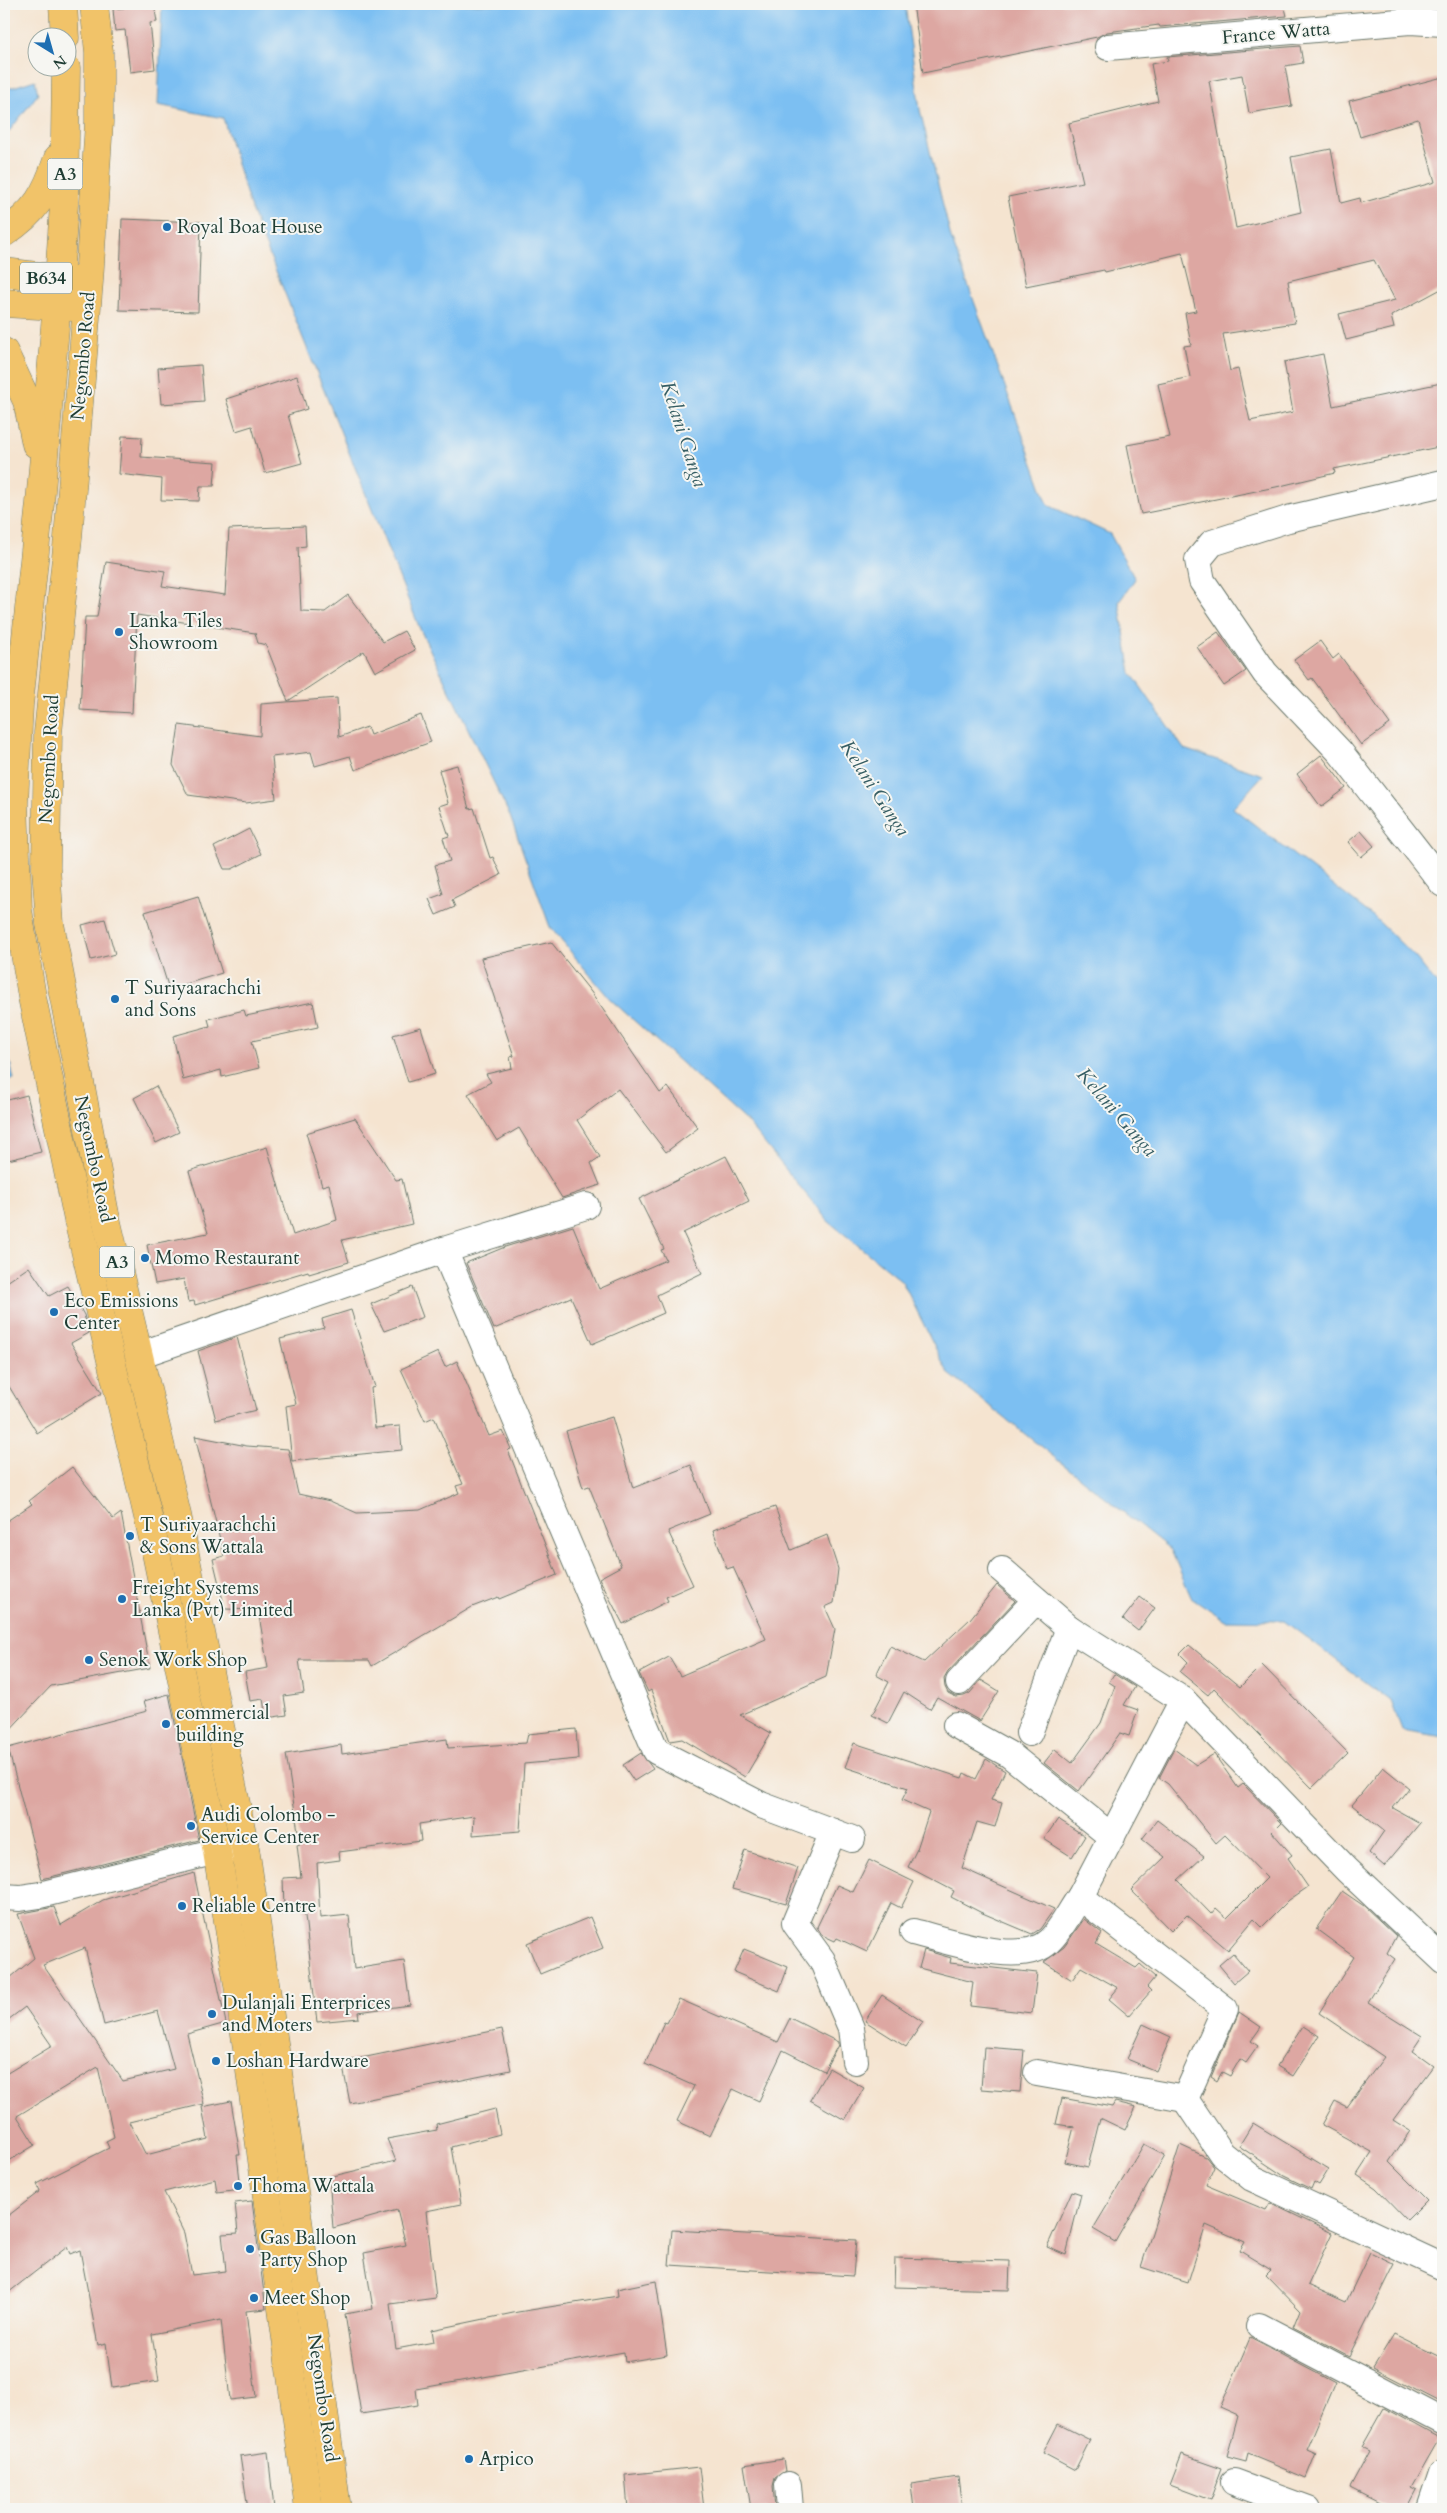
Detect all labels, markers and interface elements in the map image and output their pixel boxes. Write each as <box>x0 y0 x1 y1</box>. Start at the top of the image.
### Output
street label: France Watta <box>1221 15 1331 51</box>
north arrow <box>28 28 78 78</box>
text: N <box>49 51 70 73</box>
road number: A3 <box>48 158 82 190</box>
place label: Royal Boat House <box>177 214 323 240</box>
marker: Royal Boat House <box>161 221 173 233</box>
road number: B634 <box>20 262 72 294</box>
street label: Negombo Road <box>64 291 102 421</box>
water label: Kelani Ganga <box>654 378 714 490</box>
place label: Lanka Tiles Showroom <box>129 608 222 656</box>
marker: Lanka Tiles Showroom <box>113 626 125 638</box>
street label: Negombo Road <box>33 694 65 824</box>
water label: Kelani Ganga <box>834 735 916 841</box>
place label: T Suriyaarachchi and Sons <box>125 975 261 1023</box>
marker: T Suriyaarachchi and Sons <box>109 993 121 1005</box>
water label: Kelani Ganga <box>1071 1062 1163 1162</box>
street label: Negombo Road <box>68 1093 120 1225</box>
place label: Momo Restaurant <box>155 1245 299 1271</box>
road number: A3 <box>100 1246 134 1278</box>
marker: Momo Restaurant <box>139 1252 151 1264</box>
place label: Eco Emissions Center <box>64 1288 178 1336</box>
marker: Eco Emissions Center <box>48 1306 60 1318</box>
place label: T Suriyaarachchi & Sons Wattala <box>140 1512 276 1560</box>
marker: T Suriyaarachchi & Sons Wattala <box>124 1530 136 1542</box>
place label: Freight Systems Lanka (Pvt) Limited <box>132 1575 293 1623</box>
marker: Freight Systems Lanka (Pvt) Limited <box>116 1593 128 1605</box>
place label: Senok Work Shop <box>99 1647 247 1673</box>
marker: Senok Work Shop <box>83 1654 95 1666</box>
place label: commercial building <box>176 1700 270 1748</box>
marker: commercial building <box>160 1718 172 1730</box>
place label: Audi Colombo - Service Center <box>201 1802 336 1850</box>
marker: Audi Colombo - Service Center <box>185 1820 197 1832</box>
place label: Reliable Centre <box>192 1893 316 1919</box>
marker: Reliable Centre <box>176 1900 188 1912</box>
place label: Dulanjali Enterprices and Moters <box>222 1990 391 2038</box>
marker: Dulanjali Enterprices and Moters <box>206 2008 218 2020</box>
place label: Loshan Hardware <box>226 2048 369 2074</box>
marker: Loshan Hardware <box>210 2055 222 2067</box>
place label: Thoma Wattala <box>248 2173 374 2199</box>
marker: Thoma Wattala <box>232 2180 244 2192</box>
place label: Gas Balloon Party Shop <box>260 2225 357 2273</box>
marker: Gas Balloon Party Shop <box>244 2243 256 2255</box>
place label: Meet Shop <box>264 2285 351 2311</box>
marker: Meet Shop <box>248 2292 260 2304</box>
street label: Negombo Road <box>301 2332 345 2464</box>
place label: Arpico <box>479 2446 534 2472</box>
marker: Arpico <box>463 2453 475 2465</box>

